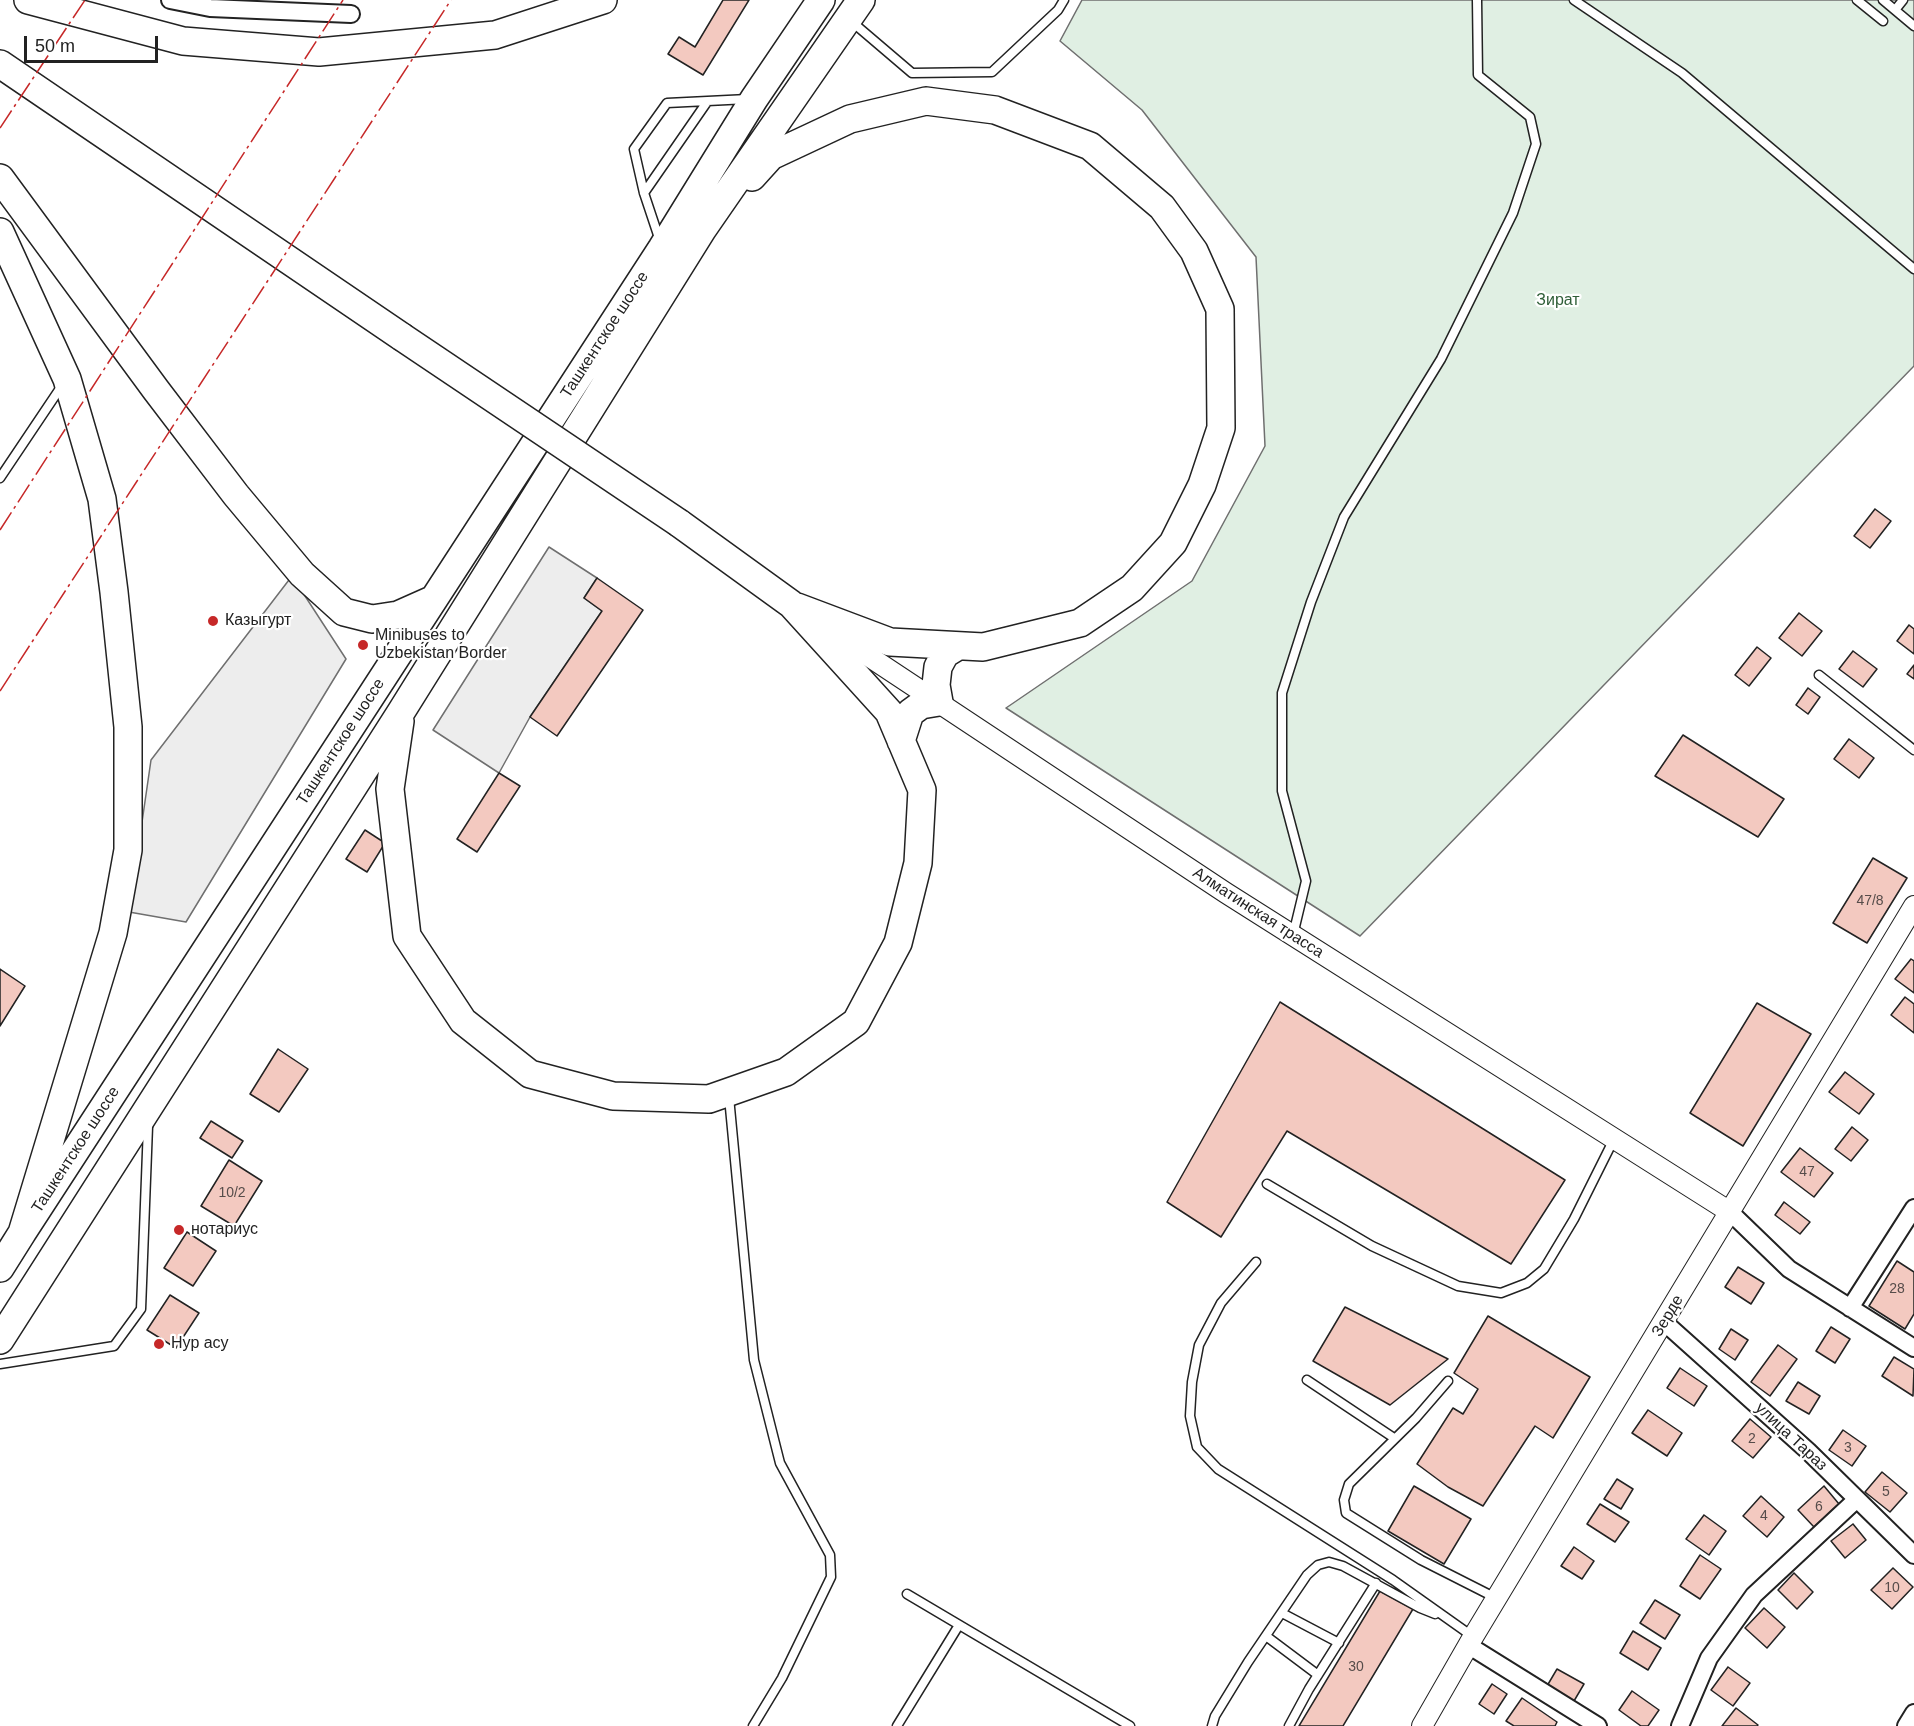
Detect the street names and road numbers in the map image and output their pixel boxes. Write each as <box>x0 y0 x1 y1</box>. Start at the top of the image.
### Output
street label: Ташкентское шоссе <box>557 268 653 402</box>
street label: Ташкентское шоссе <box>293 675 389 809</box>
street label: Алматинская трасса <box>1189 864 1327 962</box>
street label: Ташкентское шоссе <box>28 1083 124 1217</box>
street label: Зерде <box>1648 1292 1688 1340</box>
street label: улица Тараз <box>1751 1399 1831 1475</box>

